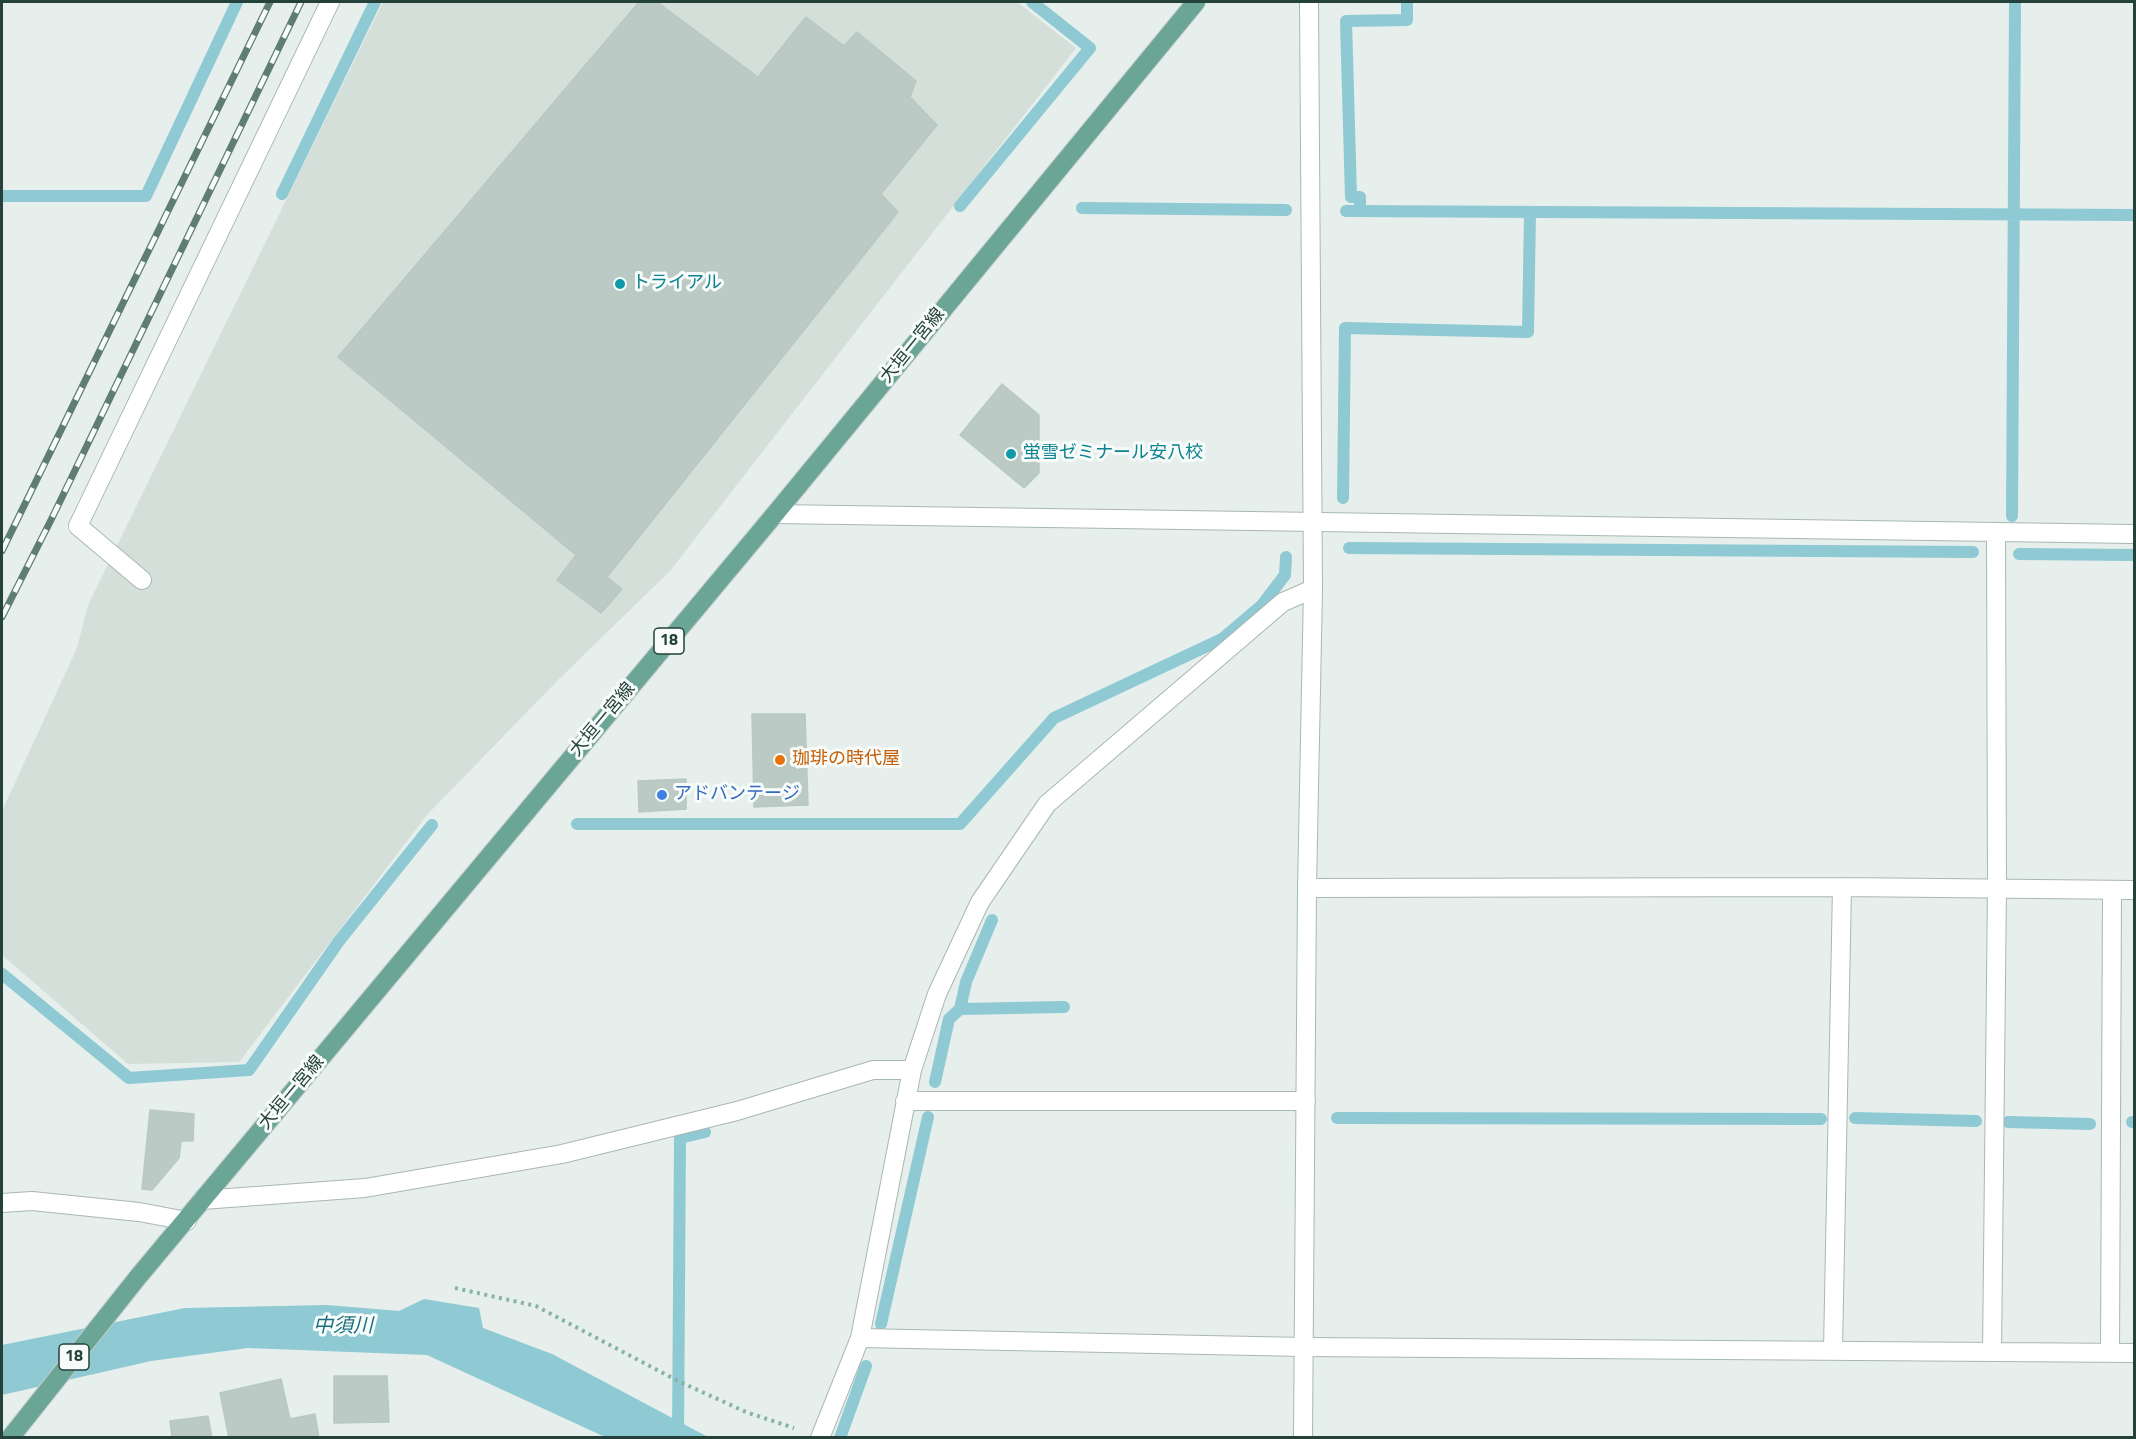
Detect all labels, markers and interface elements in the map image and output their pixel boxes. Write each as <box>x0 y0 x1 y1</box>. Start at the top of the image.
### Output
place label: トライアル <box>632 273 722 295</box>
marker: トライアル <box>613 277 627 291</box>
street label: 大垣一宮線 <box>876 304 950 388</box>
place label: 蛍雪ゼミナール安八校 <box>1023 443 1203 465</box>
marker: 蛍雪ゼミナール安八校 <box>1004 447 1018 461</box>
road number: 18 <box>654 628 684 654</box>
street label: 大垣一宮線 <box>566 679 640 761</box>
place label: 珈琲の時代屋 <box>792 749 900 771</box>
marker: 珈琲の時代屋 <box>773 753 787 767</box>
place label: アドバンテージ <box>674 784 800 806</box>
marker: アドバンテージ <box>655 788 669 802</box>
street label: 大垣一宮線 <box>255 1052 329 1134</box>
water label: 中須川 <box>313 1315 373 1339</box>
road number: 18 <box>59 1344 89 1370</box>

